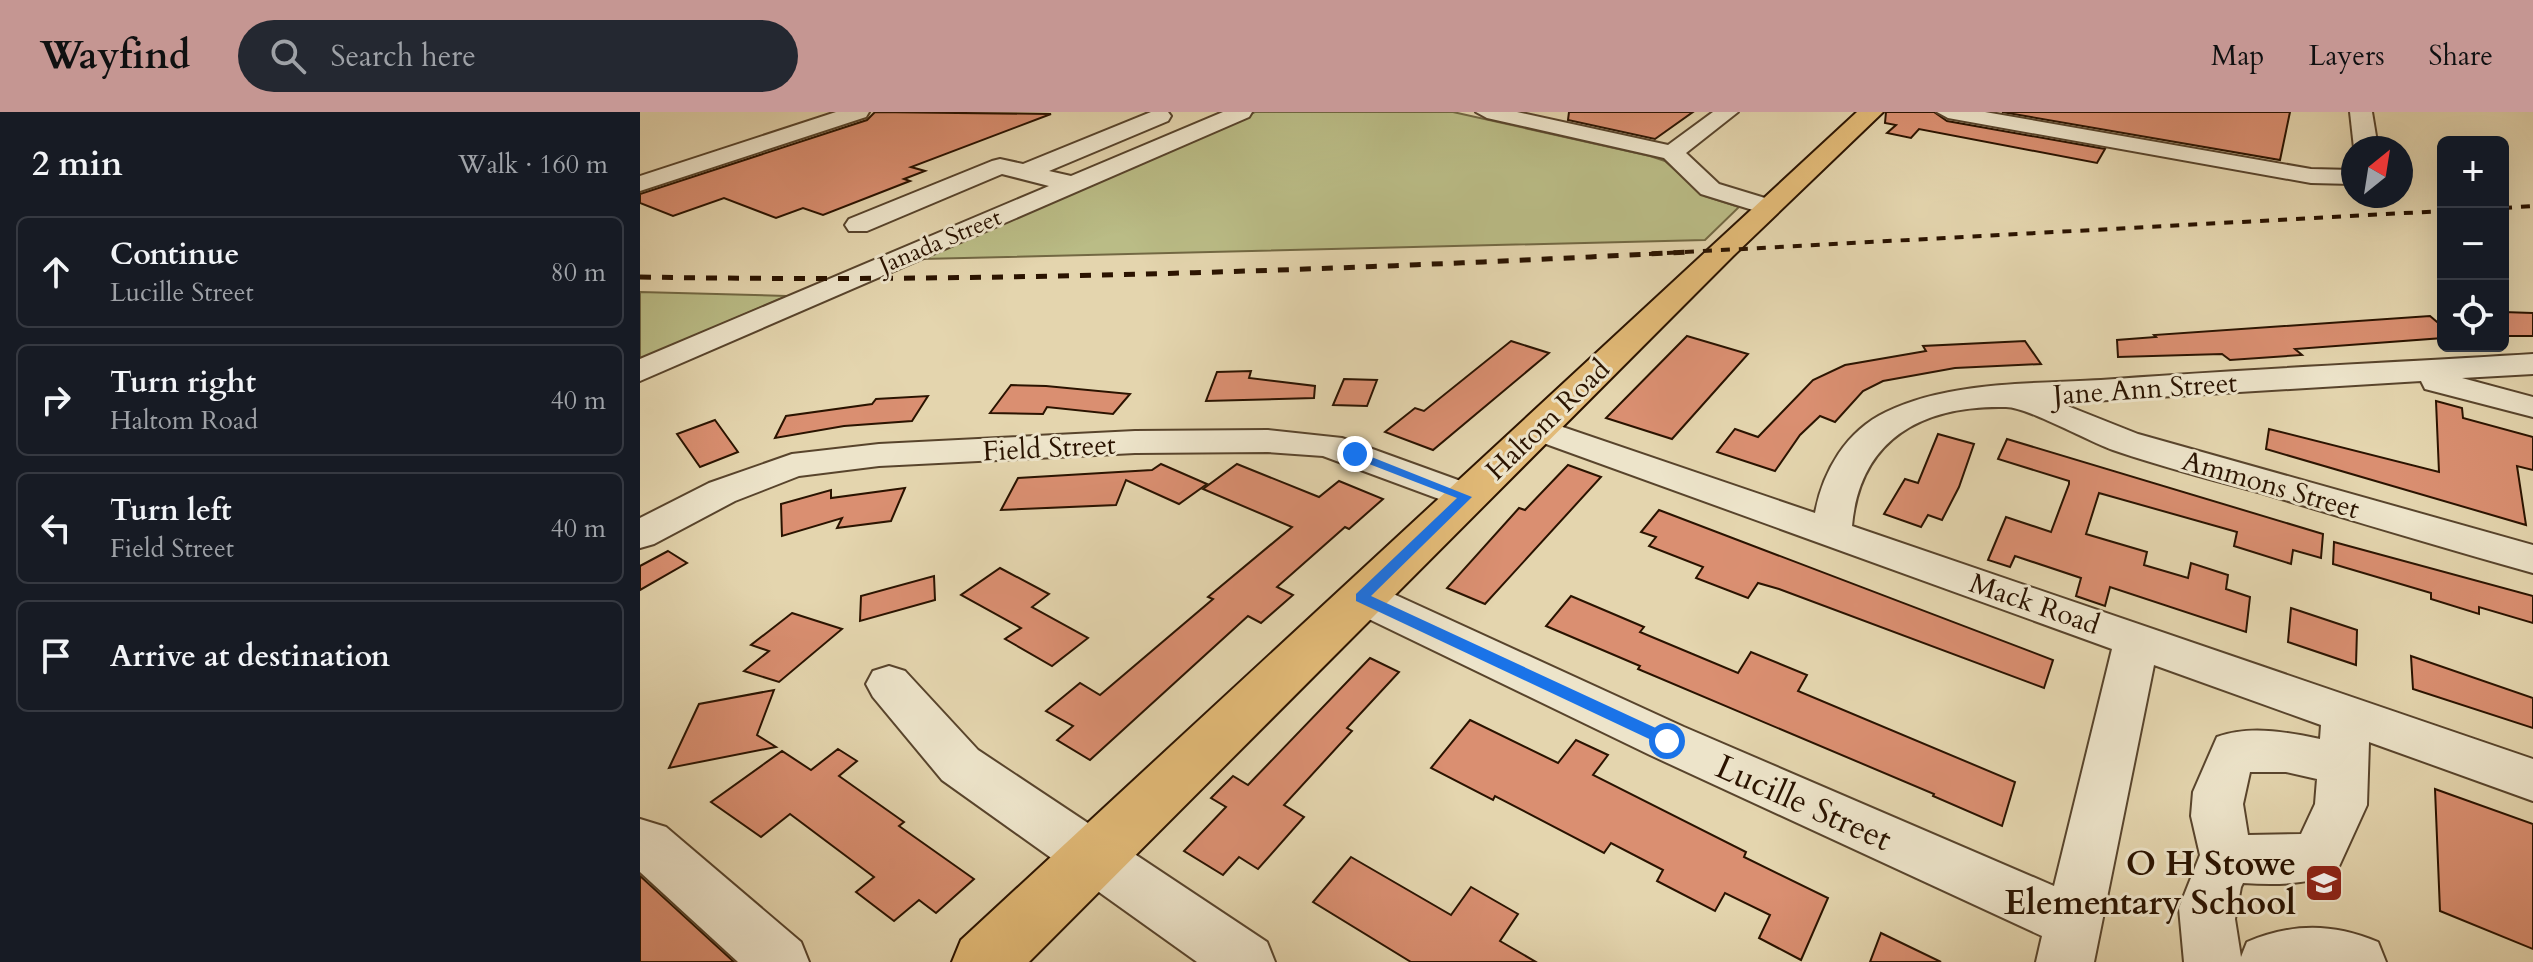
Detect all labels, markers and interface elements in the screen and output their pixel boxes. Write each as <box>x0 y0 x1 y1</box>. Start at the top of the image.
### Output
search box <box>238 20 798 92</box>
text: Wayfind <box>40 30 190 82</box>
icon: search <box>266 34 310 78</box>
text: Search here <box>330 36 476 77</box>
text: Map <box>2211 37 2264 75</box>
text: Layers <box>2308 37 2385 75</box>
text: Share <box>2429 37 2493 75</box>
north arrow <box>2341 136 2413 208</box>
map controls <box>2437 136 2509 352</box>
button: + <box>2437 136 2509 208</box>
text: 2 min <box>32 141 123 187</box>
text: Walk · 160 m <box>458 147 608 182</box>
street label: Janada Street <box>871 201 1007 283</box>
button: − <box>2437 208 2509 280</box>
text: Continue <box>110 234 239 275</box>
icon: ahead <box>34 250 78 294</box>
text: 80 m <box>550 255 606 290</box>
text: Lucille Street <box>110 275 254 310</box>
button: locate <box>2437 280 2509 352</box>
street label: Haltom Road <box>1477 351 1618 489</box>
text: Turn right <box>110 362 256 403</box>
street label: Jane Ann Street <box>2048 364 2238 415</box>
icon: right <box>34 378 78 422</box>
text: 40 m <box>550 383 606 418</box>
text: Haltom Road <box>110 403 258 438</box>
street label: Field Street <box>981 426 1117 470</box>
route end <box>1337 436 1373 472</box>
street label: Ammons Street <box>2178 442 2364 528</box>
text: Turn left <box>110 490 232 531</box>
icon: left <box>34 506 78 550</box>
text: 40 m <box>550 511 606 546</box>
text: Field Street <box>110 531 234 566</box>
street label: Mack Road <box>1965 564 2105 644</box>
icon: arrive <box>34 634 78 678</box>
text: Arrive at destination <box>110 636 390 677</box>
route start <box>1649 723 1685 759</box>
street label: Lucille Street <box>1708 744 1899 862</box>
place label: O H Stowe Elementary School <box>2004 841 2296 926</box>
school or university icon: O H Stowe Elementary School <box>2303 862 2345 904</box>

